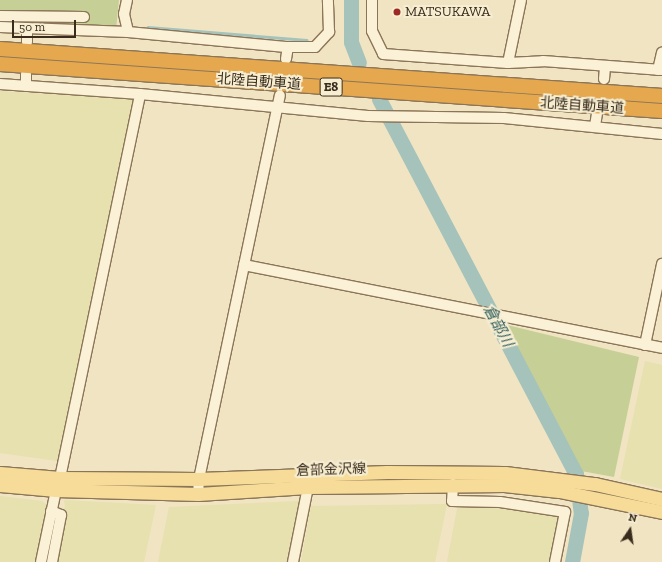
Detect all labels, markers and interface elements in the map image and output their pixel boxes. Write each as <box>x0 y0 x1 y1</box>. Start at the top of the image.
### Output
place label: MATSUKAWA <box>405 4 490 20</box>
marker: MATSUKAWA <box>392 7 402 17</box>
scale bar <box>14 12 78 38</box>
text: 50 m <box>19 20 45 34</box>
street label: 北陸自動車道 <box>217 71 301 93</box>
road number: E8 <box>319 76 343 98</box>
street label: 北陸自動車道 <box>540 95 624 117</box>
water label: 倉部川 <box>479 302 517 350</box>
street label: 倉部金沢線 <box>296 460 366 480</box>
north arrow <box>610 510 650 550</box>
text: N <box>627 511 638 525</box>

